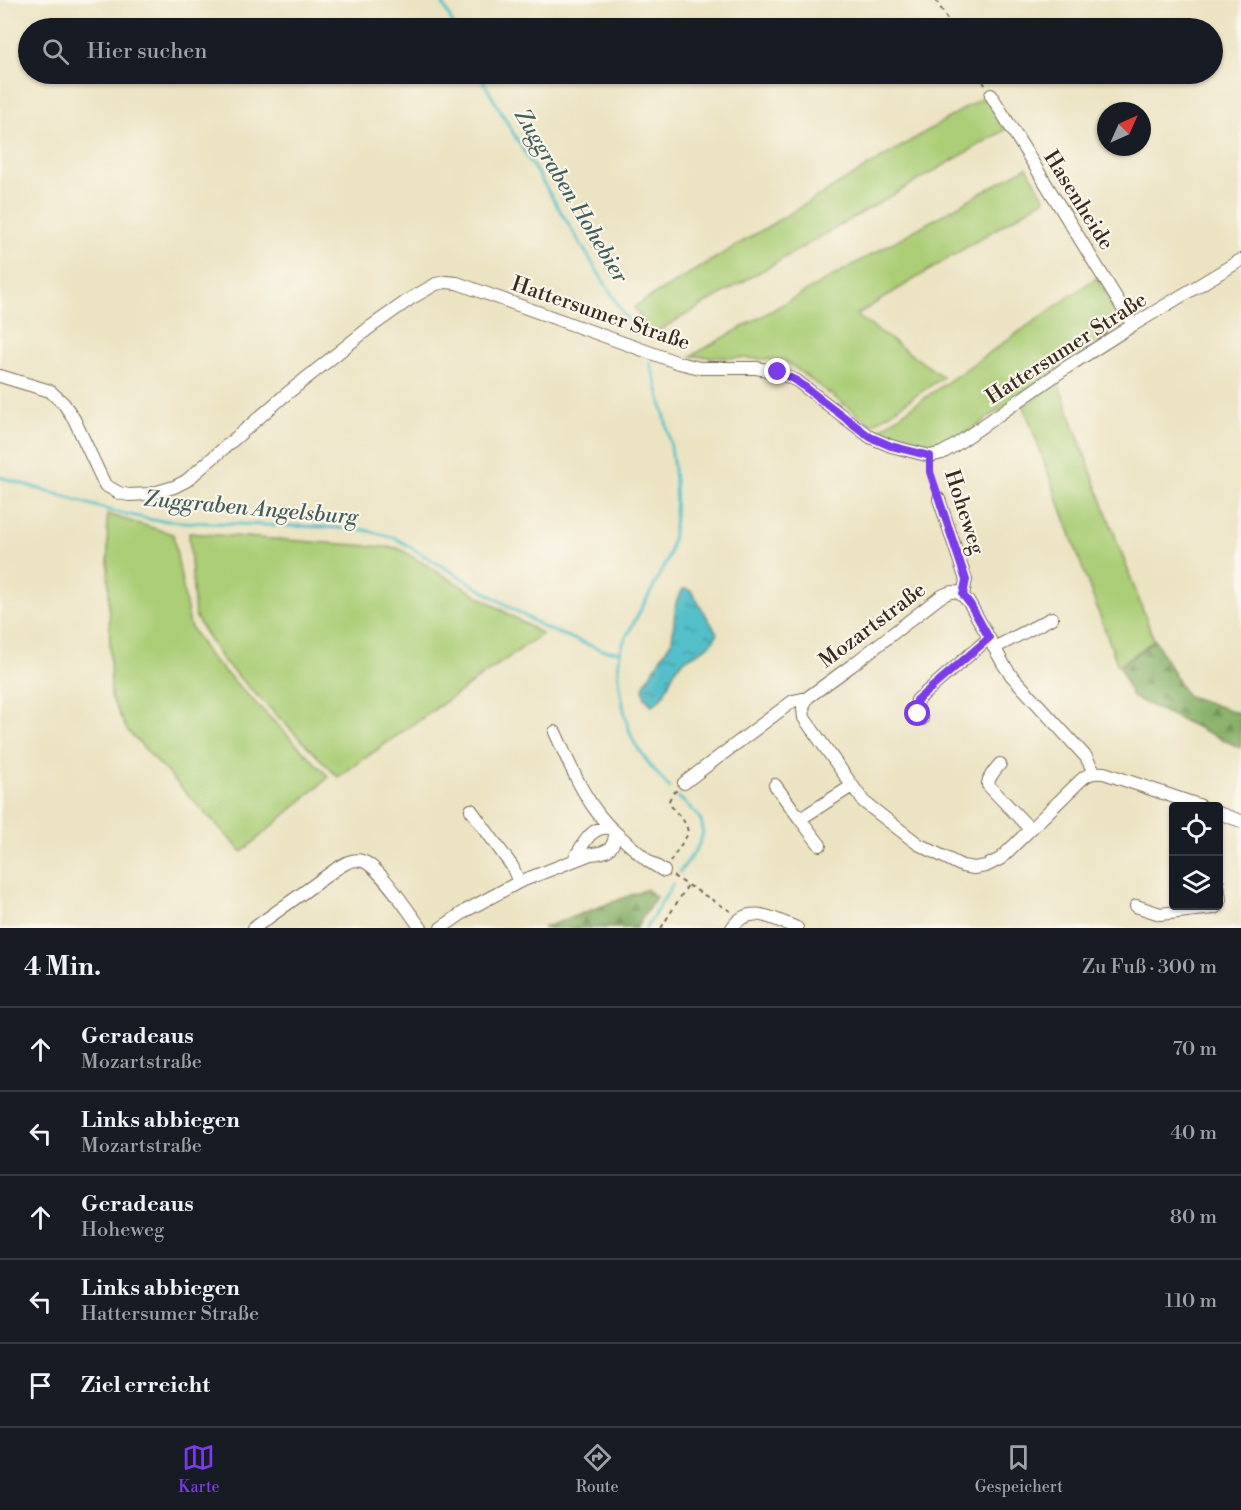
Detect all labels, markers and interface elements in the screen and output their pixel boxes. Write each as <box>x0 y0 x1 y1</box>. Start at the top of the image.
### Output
search box <box>18 18 1223 84</box>
icon: search <box>39 35 72 68</box>
text: Hier suchen <box>87 38 207 65</box>
north arrow <box>1097 102 1151 156</box>
water label: Zuggraben Hohebier <box>508 104 634 288</box>
street label: Hasenheide <box>1037 146 1119 255</box>
street label: Hattersumer Straße <box>508 271 693 357</box>
street label: Hattersumer Straße <box>981 287 1152 411</box>
route end <box>764 358 790 384</box>
street label: Hoheweg <box>938 467 990 558</box>
water label: Zuggraben Angelsburg <box>143 486 361 531</box>
street label: Mozartstraße <box>814 577 931 674</box>
route start <box>904 700 930 726</box>
map controls <box>1169 802 1223 910</box>
button: locate <box>1169 802 1223 856</box>
button: layers <box>1169 856 1223 910</box>
text: 4 Min. <box>24 951 101 983</box>
text: Zu Fuß · 300 m <box>1082 955 1217 980</box>
text: Geradeaus <box>81 1023 194 1050</box>
icon: ahead <box>24 1033 57 1066</box>
text: 70 m <box>1173 1037 1217 1062</box>
text: Mozartstraße <box>81 1050 202 1075</box>
text: Links abbiegen <box>81 1107 240 1134</box>
icon: left <box>24 1117 57 1150</box>
text: 40 m <box>1170 1121 1217 1146</box>
text: Mozartstraße <box>81 1134 202 1159</box>
text: Geradeaus <box>81 1191 194 1218</box>
icon: ahead <box>24 1201 57 1234</box>
text: 80 m <box>1170 1205 1217 1230</box>
text: Hoheweg <box>81 1218 164 1243</box>
text: Links abbiegen <box>81 1275 240 1302</box>
icon: left <box>24 1285 57 1318</box>
text: 110 m <box>1165 1289 1217 1314</box>
text: Hattersumer Straße <box>81 1302 259 1327</box>
icon: arrive <box>24 1369 57 1402</box>
text: Ziel erreicht <box>81 1372 210 1399</box>
tab: Karte <box>178 1441 220 1497</box>
tab: Route <box>576 1441 618 1497</box>
tab: Gespeichert <box>975 1441 1063 1497</box>

